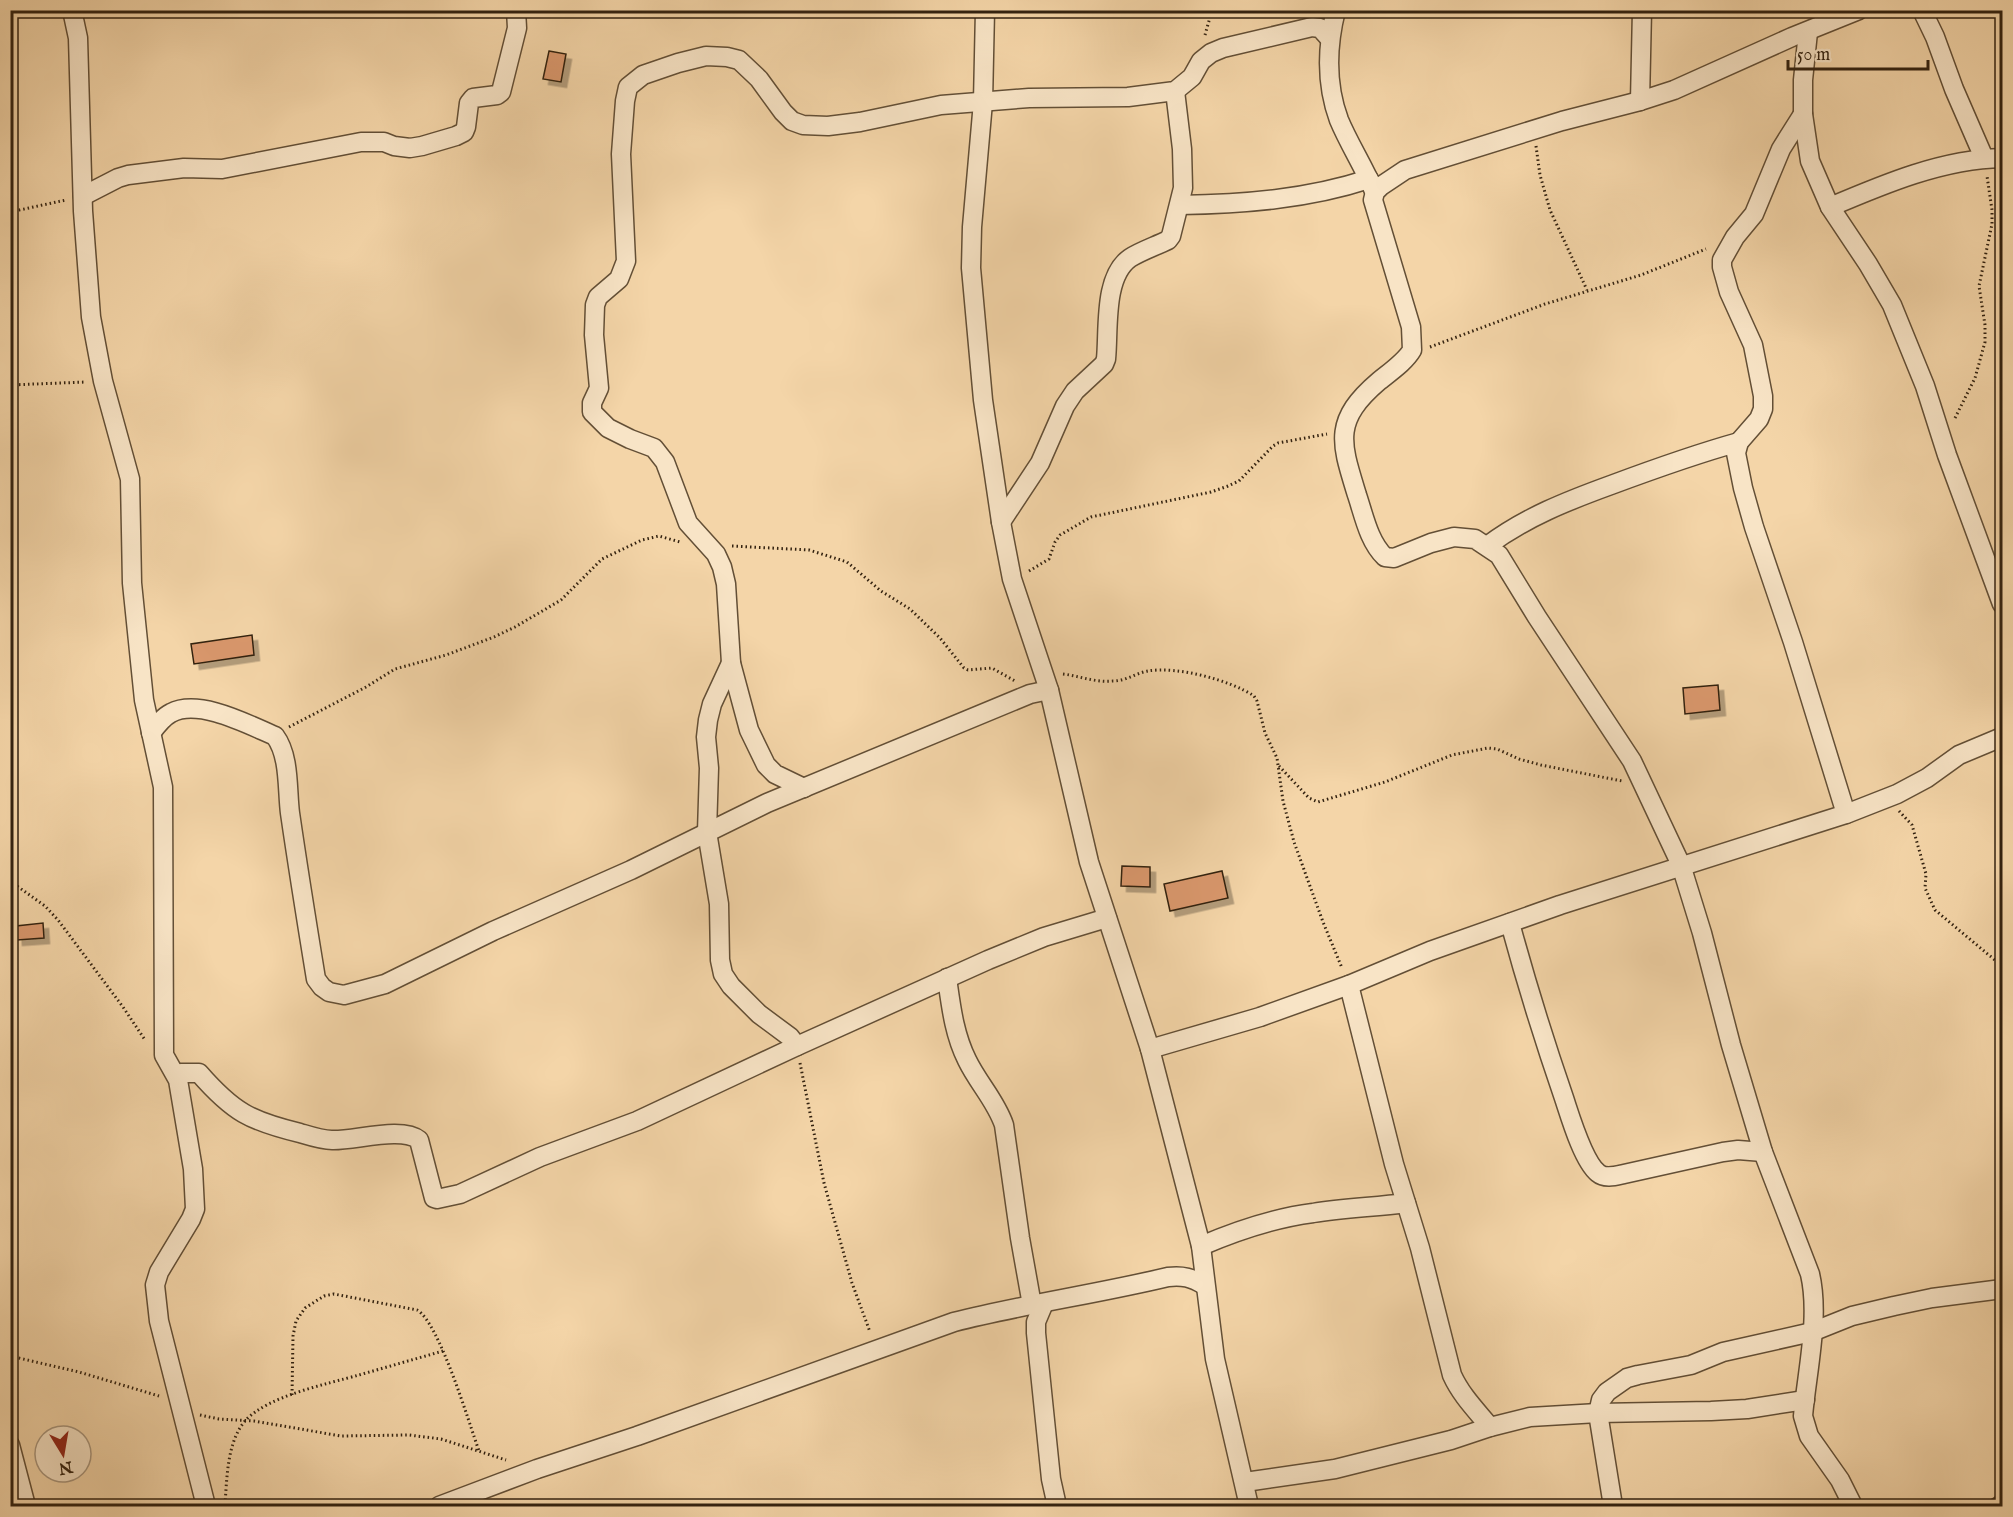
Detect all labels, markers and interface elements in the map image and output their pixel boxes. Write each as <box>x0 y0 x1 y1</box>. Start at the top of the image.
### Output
scale bar <box>1788 33 1928 71</box>
text: 50 m <box>1797 44 1830 67</box>
north arrow <box>33 1424 93 1484</box>
text: N <box>57 1455 75 1478</box>

